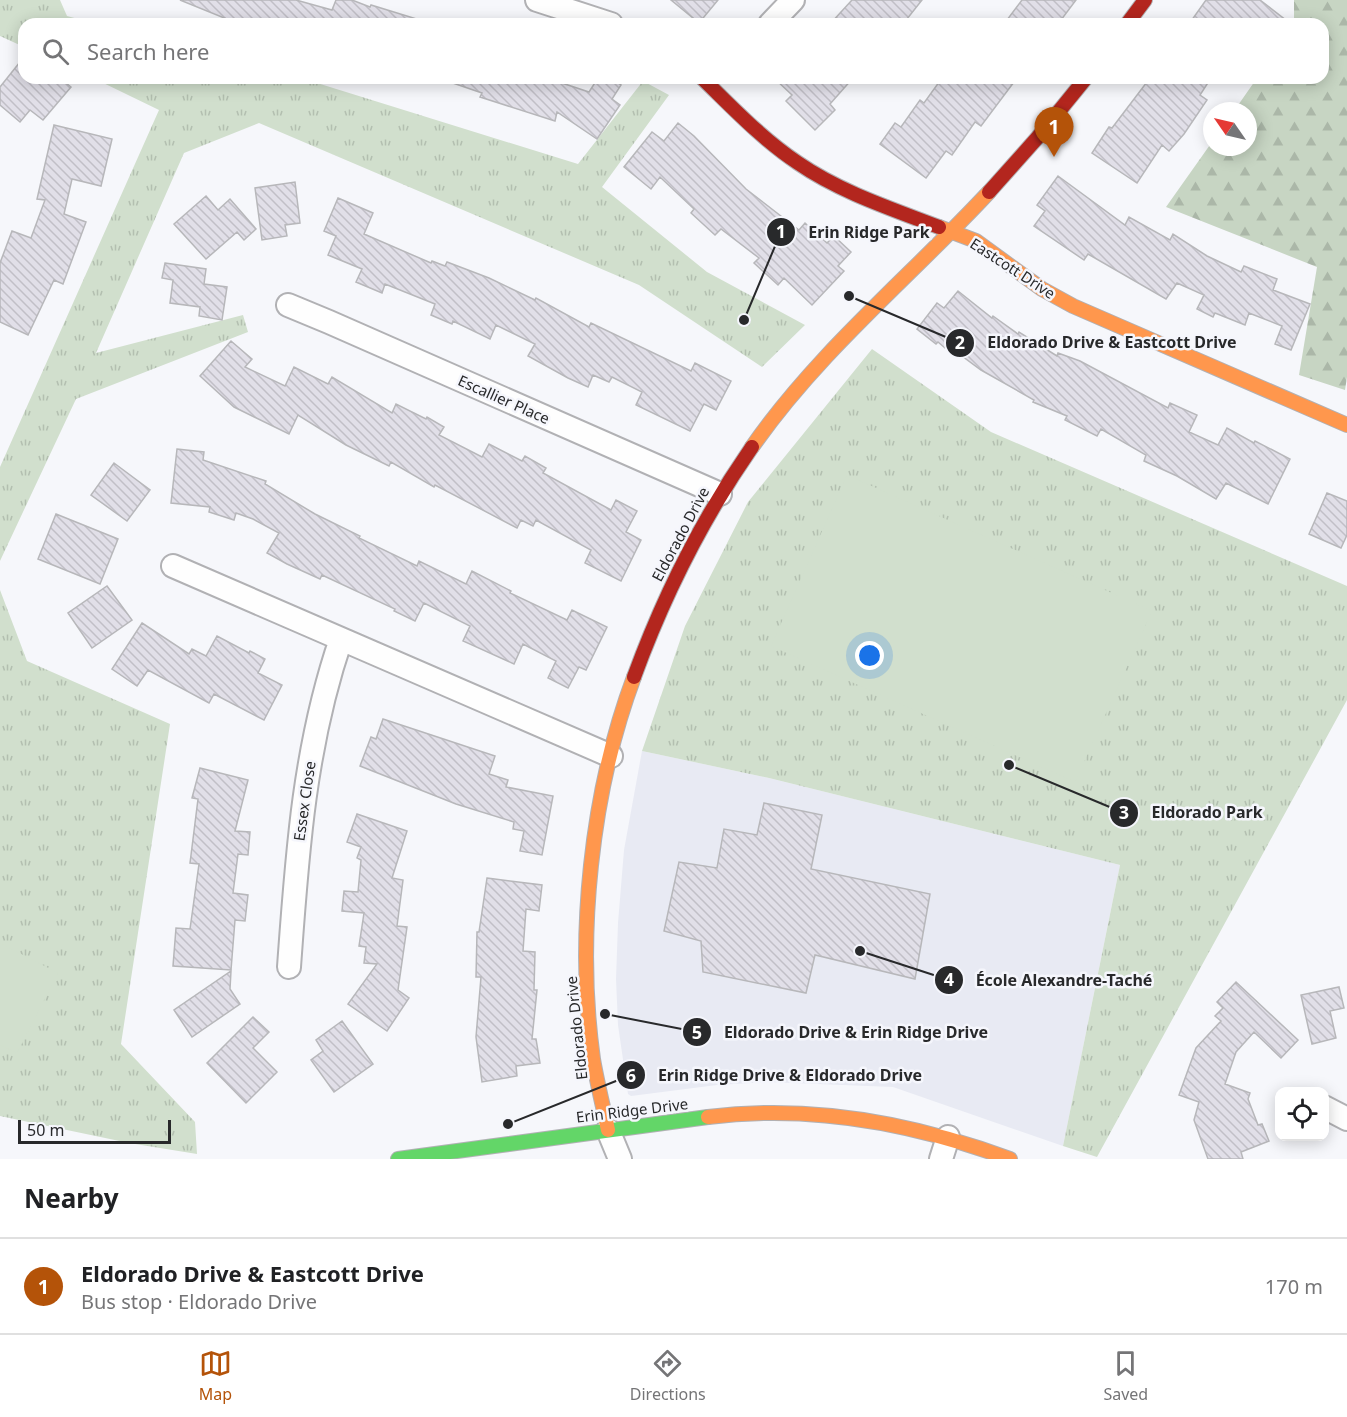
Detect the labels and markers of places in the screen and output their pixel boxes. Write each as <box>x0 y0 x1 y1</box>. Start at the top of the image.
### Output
pin: 1 <box>1034 108 1074 157</box>
callout: Erin Ridge Park <box>766 215 941 249</box>
callout: Eldorado Drive & Eastcott Drive <box>945 326 1249 360</box>
callout: Eldorado Park <box>1109 796 1274 830</box>
callout: École Alexandre-Taché <box>934 963 1165 997</box>
callout: Eldorado Drive & Erin Ridge Drive <box>682 1015 1000 1049</box>
callout: Erin Ridge Drive & Eldorado Drive <box>616 1058 934 1092</box>

